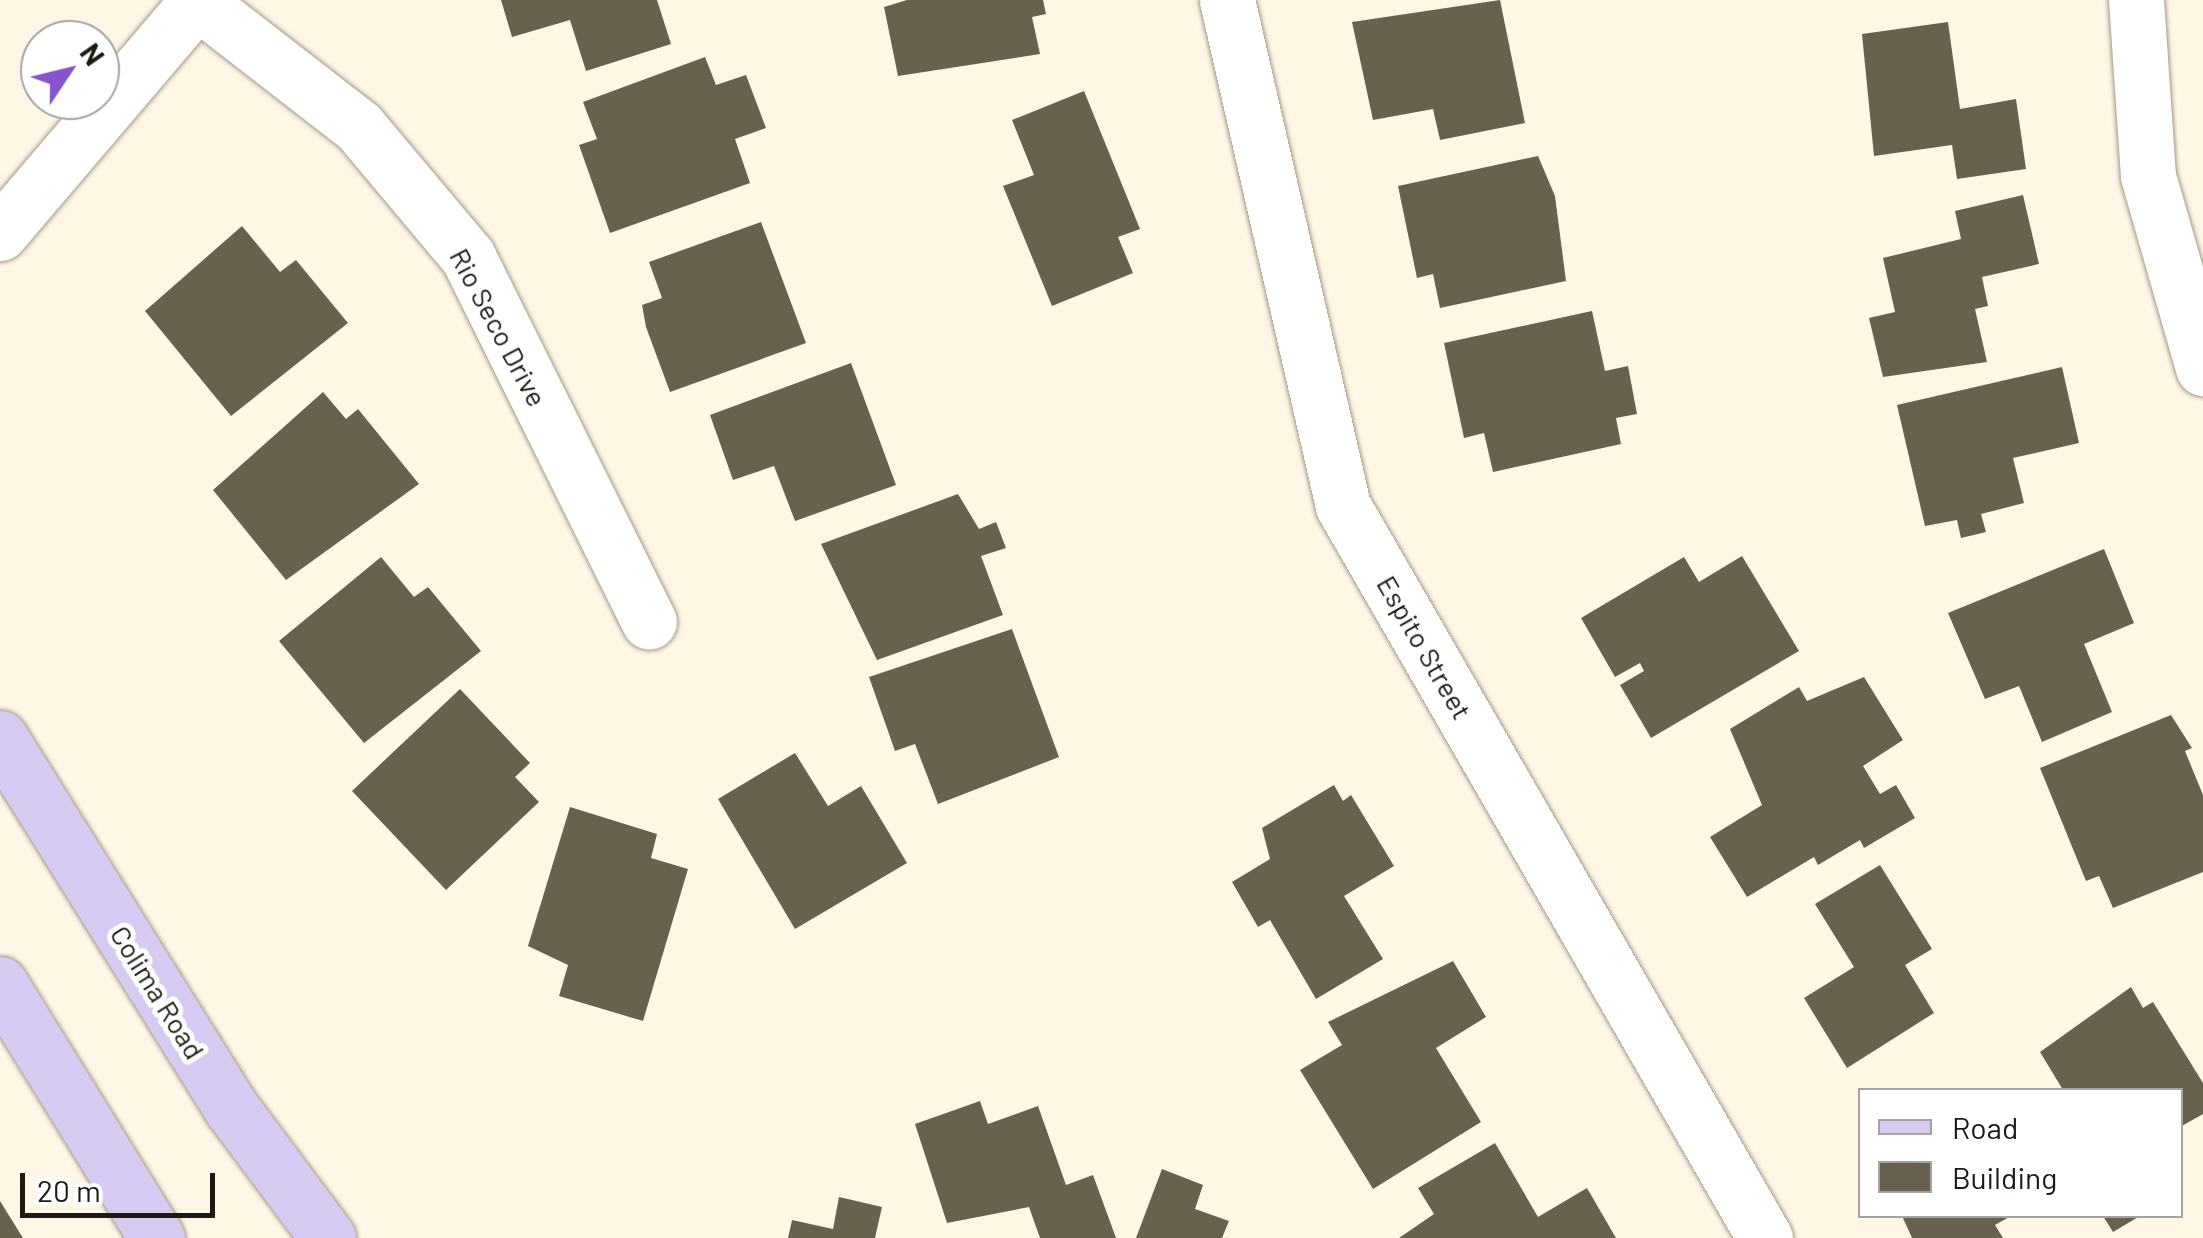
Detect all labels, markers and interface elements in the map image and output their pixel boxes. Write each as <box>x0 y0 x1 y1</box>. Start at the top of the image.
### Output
north arrow <box>20 20 120 120</box>
text: N <box>74 37 112 71</box>
street label: Rio Seco Drive <box>443 242 555 412</box>
street label: Espito Street <box>1370 569 1480 725</box>
street label: Colima Road <box>104 919 212 1065</box>
legend <box>1858 1088 2183 1218</box>
text: Road <box>1952 1109 2018 1145</box>
scale bar <box>25 1153 220 1215</box>
text: Building <box>1952 1159 2057 1195</box>
text: 20 m <box>37 1172 101 1208</box>

